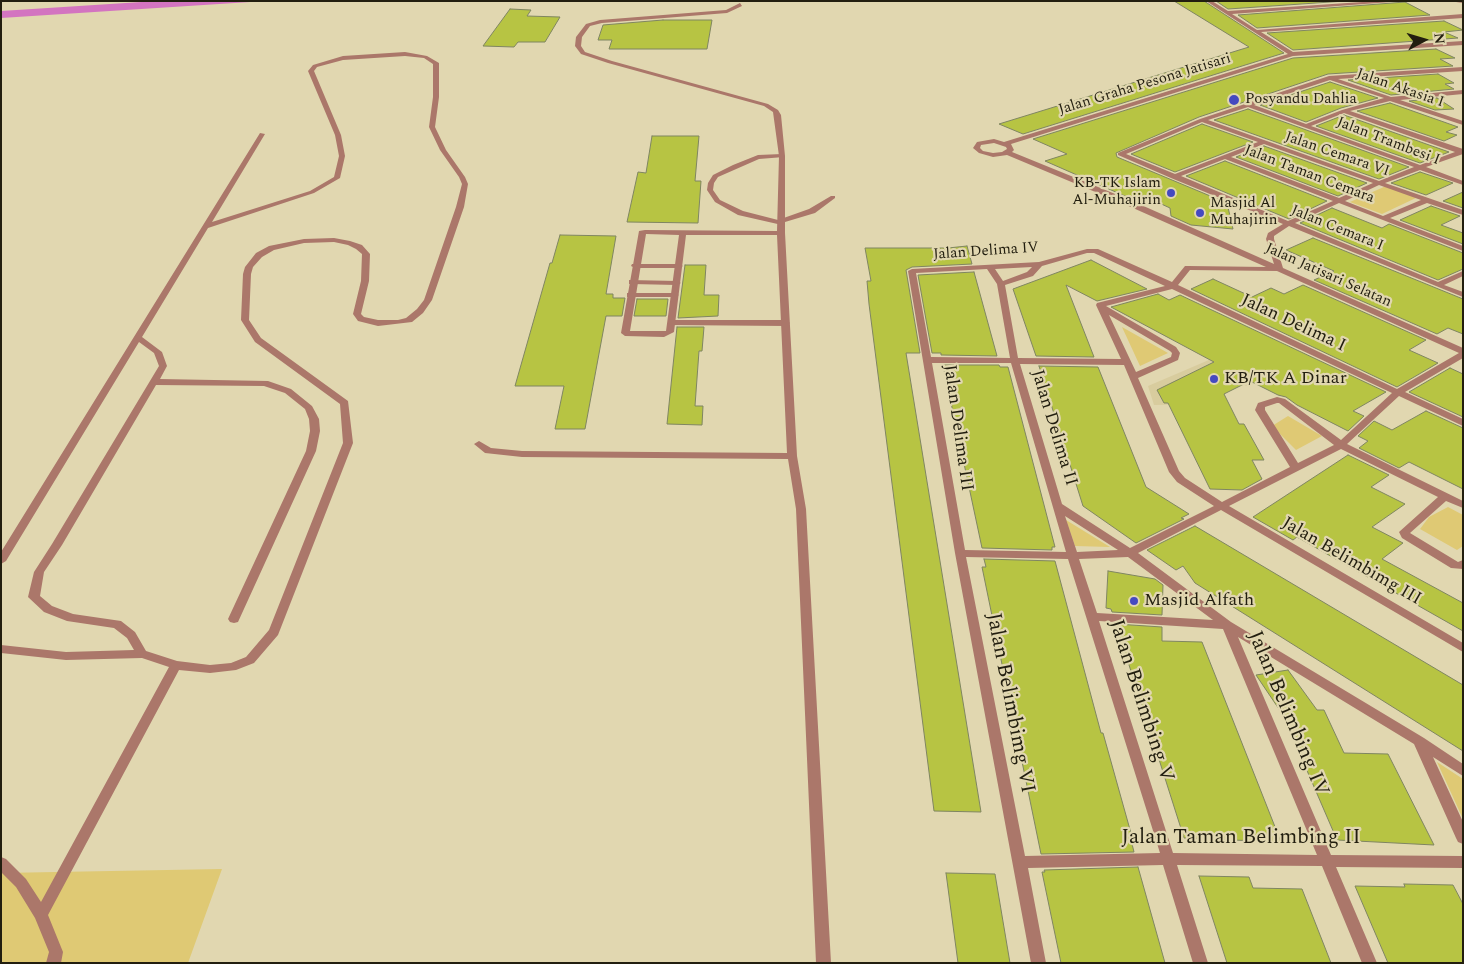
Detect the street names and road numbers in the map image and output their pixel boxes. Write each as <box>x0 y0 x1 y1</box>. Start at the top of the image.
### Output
street label: Jalan Graha Pesona Jatisari <box>1057 50 1233 120</box>
street label: Jalan Akasia I <box>1354 66 1446 112</box>
street label: Jalan Trambesi I <box>1334 114 1442 170</box>
street label: Jalan Cemara VI <box>1282 129 1392 181</box>
street label: Jalan Taman Cemara <box>1241 142 1377 208</box>
street label: Jalan Cemara I <box>1288 202 1386 256</box>
street label: Jalan Delima IV <box>933 239 1039 265</box>
street label: Jalan Jatisari Selatan <box>1262 240 1394 312</box>
street label: Jalan Delima I <box>1237 290 1349 358</box>
street label: Jalan Delima III <box>937 363 977 493</box>
street label: Jalan Delima II <box>1025 367 1081 489</box>
street label: Jalan Belimbimg III <box>1277 513 1425 611</box>
street label: Jalan Belimbimg VI <box>979 611 1039 795</box>
street label: Jalan Belimbing V <box>1102 617 1178 785</box>
street label: Jalan Belimbing IV <box>1241 627 1333 801</box>
street label: Jalan Taman Belimbing II <box>1121 826 1361 852</box>

